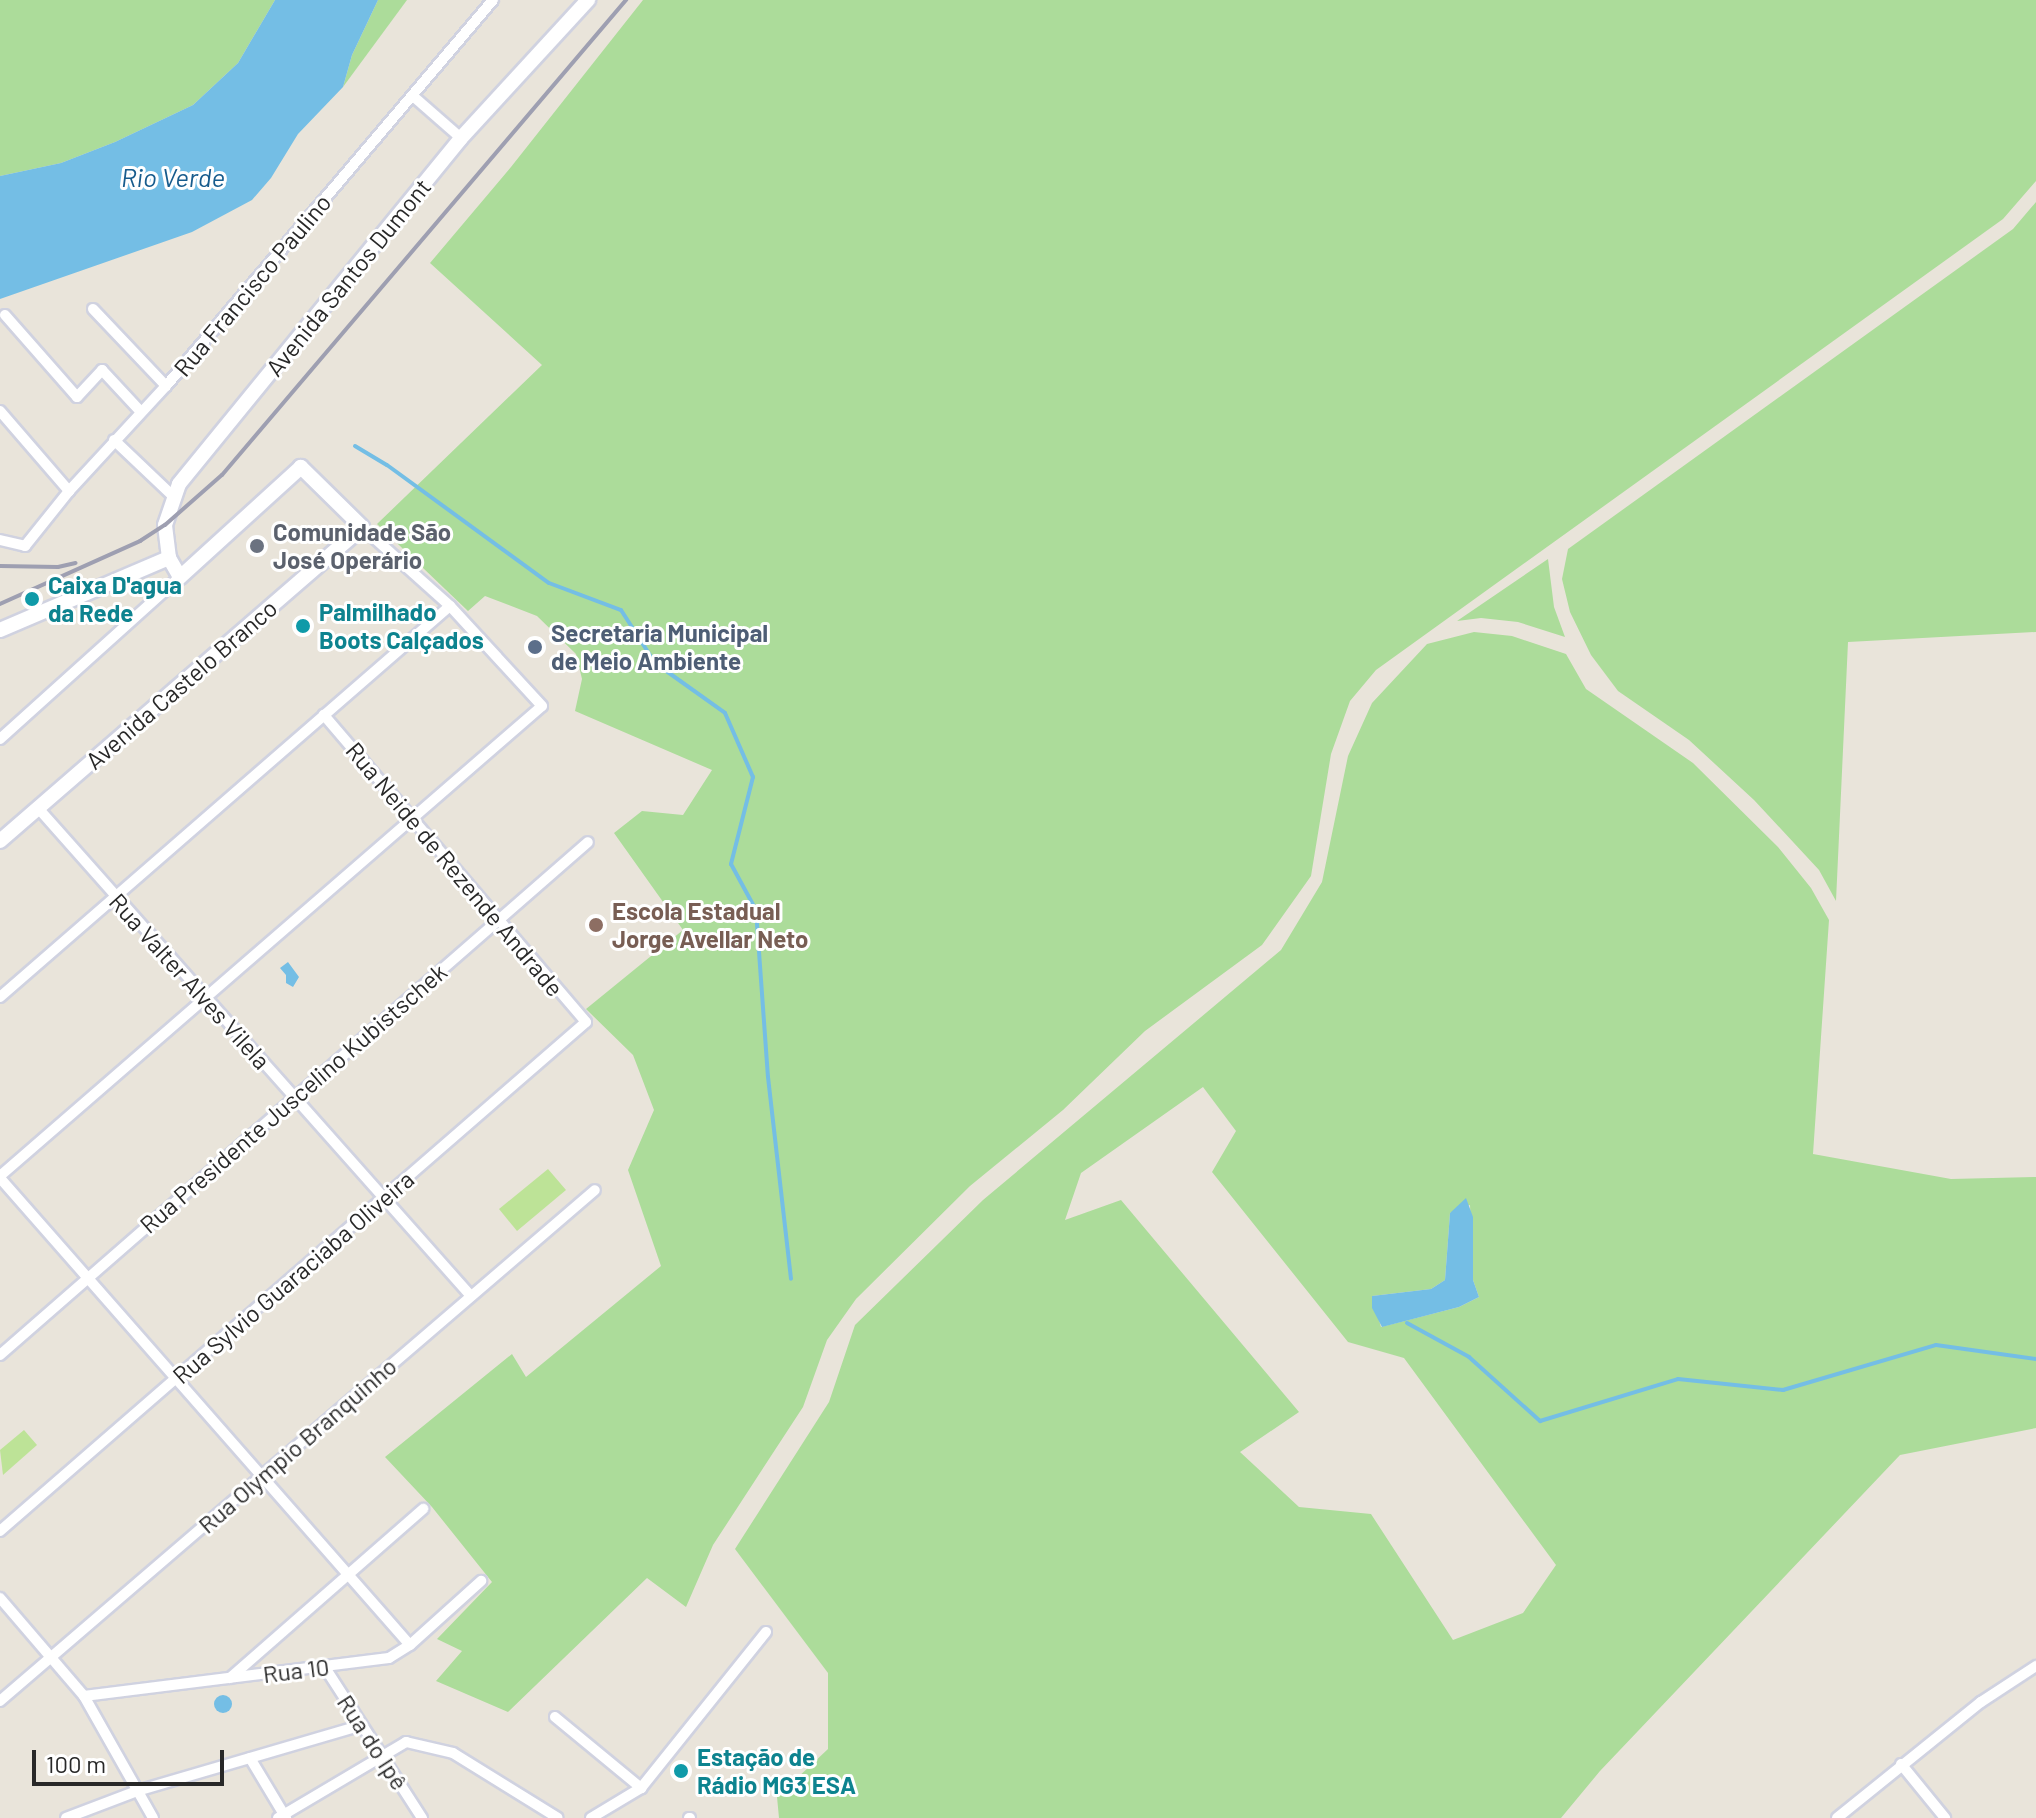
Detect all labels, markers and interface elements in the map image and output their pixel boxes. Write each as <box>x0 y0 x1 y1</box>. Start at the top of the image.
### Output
water label: Rio Verde <box>121 161 225 193</box>
street label: Avenida Santos Dumont <box>260 172 436 382</box>
street label: Rua Francisco Paulino <box>167 188 337 382</box>
place label: Comunidade São José Operário <box>273 518 451 574</box>
marker: Comunidade São José Operário <box>248 537 266 555</box>
place label: Caixa D'agua da Rede <box>48 571 182 627</box>
marker: Caixa D'agua da Rede <box>23 590 41 608</box>
street label: Avenida Castelo Branco <box>80 593 282 775</box>
place label: Palmilhado Boots Calçados <box>319 598 484 654</box>
marker: Palmilhado Boots Calçados <box>294 617 312 635</box>
place label: Secretaria Municipal de Meio Ambiente <box>551 619 768 675</box>
marker: Secretaria Municipal de Meio Ambiente <box>526 638 544 656</box>
street label: Rua Neide de Rezende Andrade <box>340 736 570 1002</box>
street label: Rua Valter Alves Vilela <box>104 887 276 1075</box>
place label: Escola Estadual Jorge Avellar Neto <box>612 897 808 953</box>
marker: Escola Estadual Jorge Avellar Neto <box>587 916 605 934</box>
street label: Rua Presidente Juscelino Kubistschek <box>134 957 452 1239</box>
street label: Rua Sylvio Guaraciaba Oliveira <box>167 1164 419 1390</box>
street label: Rua Olympio Branquinho <box>192 1351 402 1539</box>
street label: Rua 10 <box>261 1652 331 1688</box>
street label: Rua do Ipê <box>332 1689 414 1795</box>
scale bar <box>36 1734 228 1784</box>
place label: Estação de Rádio MG3 ESA <box>697 1743 856 1799</box>
text: 100 m <box>46 1749 106 1778</box>
marker: Estação de Rádio MG3 ESA <box>672 1762 690 1780</box>

